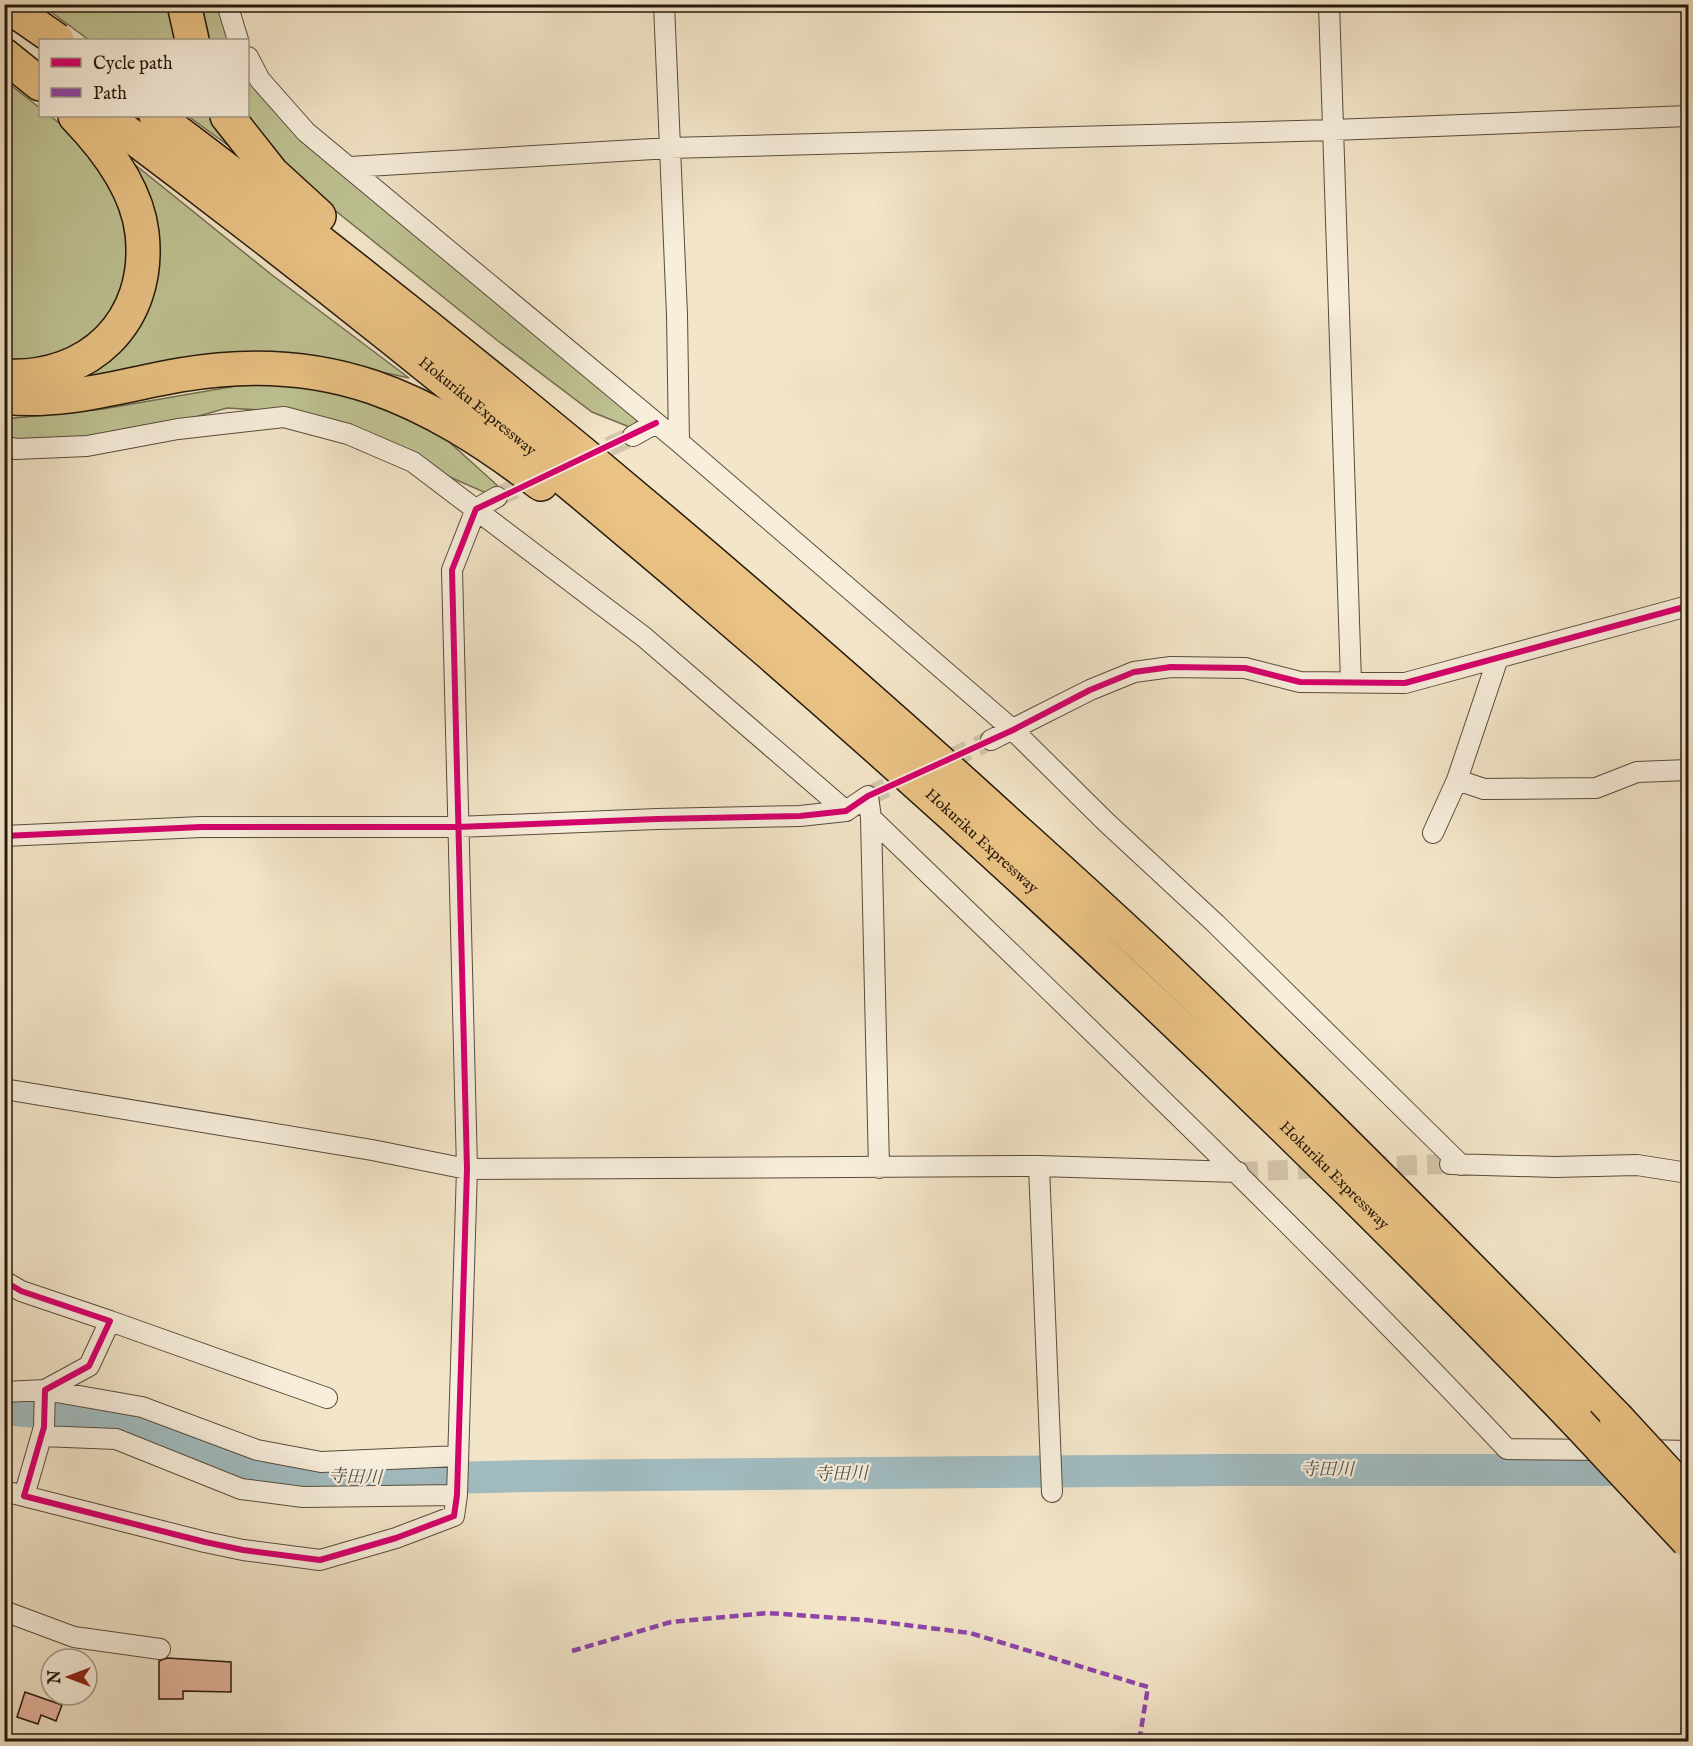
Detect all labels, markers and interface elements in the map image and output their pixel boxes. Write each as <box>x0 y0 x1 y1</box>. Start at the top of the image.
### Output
legend <box>39 39 249 117</box>
text: Cycle path <box>93 53 173 76</box>
text: Path <box>93 83 127 106</box>
street label: Hokuriku Expressway <box>414 353 540 461</box>
street label: Hokuriku Expressway <box>920 785 1042 899</box>
street label: Hokuriku Expressway <box>1274 1117 1393 1235</box>
water label: 寺田川 <box>1300 1459 1356 1482</box>
water label: 寺田川 <box>814 1463 870 1487</box>
water label: 寺田川 <box>328 1466 384 1491</box>
north arrow <box>39 1647 99 1707</box>
text: N <box>46 1670 66 1685</box>

